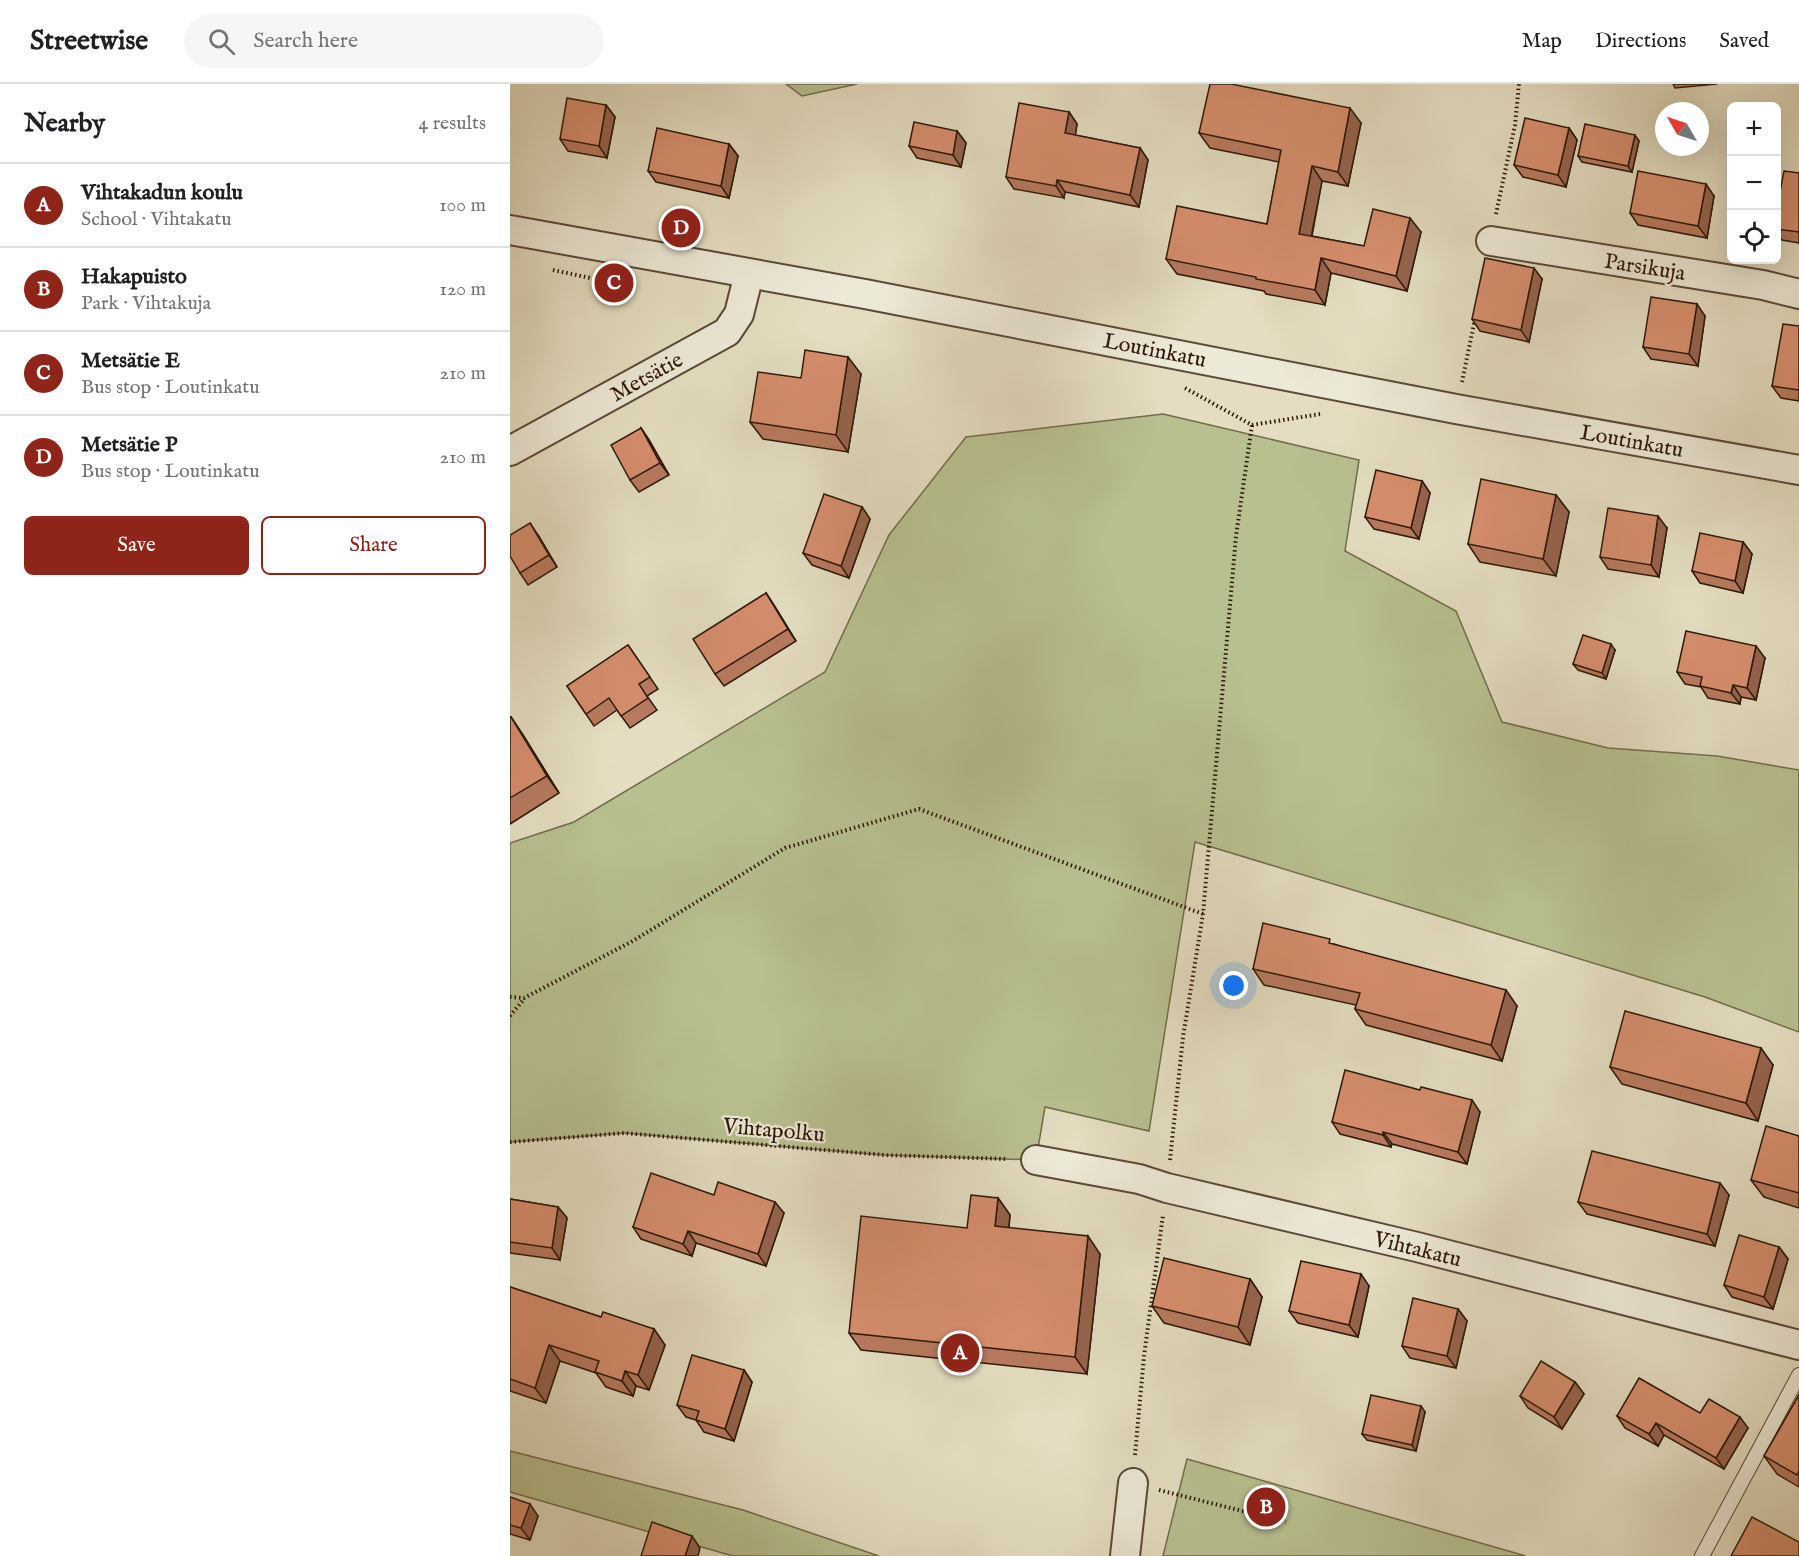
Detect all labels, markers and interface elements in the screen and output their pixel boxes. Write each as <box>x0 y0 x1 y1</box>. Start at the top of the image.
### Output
search box <box>184 14 604 68</box>
text: Streetwise <box>30 24 148 59</box>
icon: search <box>205 25 238 58</box>
text: Search here <box>253 27 358 55</box>
text: Map <box>1522 28 1562 55</box>
text: Directions <box>1595 28 1686 55</box>
text: Saved <box>1719 28 1769 55</box>
north arrow <box>1655 102 1709 156</box>
map controls <box>1727 102 1781 264</box>
button: + <box>1727 102 1781 156</box>
text: Nearby <box>24 107 105 140</box>
text: 4 results <box>419 111 486 136</box>
button: − <box>1727 156 1781 210</box>
text: Vihtakadun koulu <box>81 179 243 207</box>
text: A <box>37 193 50 218</box>
text: 100 m <box>439 193 486 218</box>
pin: D <box>662 206 700 250</box>
text: School · Vihtakatu <box>81 207 232 232</box>
button: locate <box>1727 210 1781 264</box>
street label: Parsikuja <box>1602 248 1688 288</box>
pin: C <box>594 260 634 306</box>
text: Hakapuisto <box>81 263 187 291</box>
text: B <box>37 277 50 302</box>
text: 120 m <box>440 277 486 302</box>
text: Park · Vihtakuja <box>81 291 211 316</box>
street label: Loutinkatu <box>1101 327 1209 375</box>
street label: Metsätie <box>606 346 688 409</box>
text: Metsätie E <box>81 347 180 375</box>
text: C <box>36 361 51 386</box>
text: 210 m <box>440 361 486 386</box>
text: Bus stop · Loutinkatu <box>81 375 260 400</box>
street label: Loutinkatu <box>1578 419 1686 465</box>
text: Metsätie P <box>81 431 177 459</box>
text: D <box>35 445 52 470</box>
text: 210 m <box>440 445 486 470</box>
text: Bus stop · Loutinkatu <box>81 459 260 484</box>
button: Save <box>24 516 249 575</box>
button: Share <box>261 516 486 575</box>
your location <box>1219 971 1248 1000</box>
street label: Vihtapolku <box>721 1113 826 1149</box>
street label: Vihtakatu <box>1370 1225 1464 1274</box>
pin: A <box>940 1330 980 1376</box>
pin: B <box>1246 1484 1286 1530</box>

